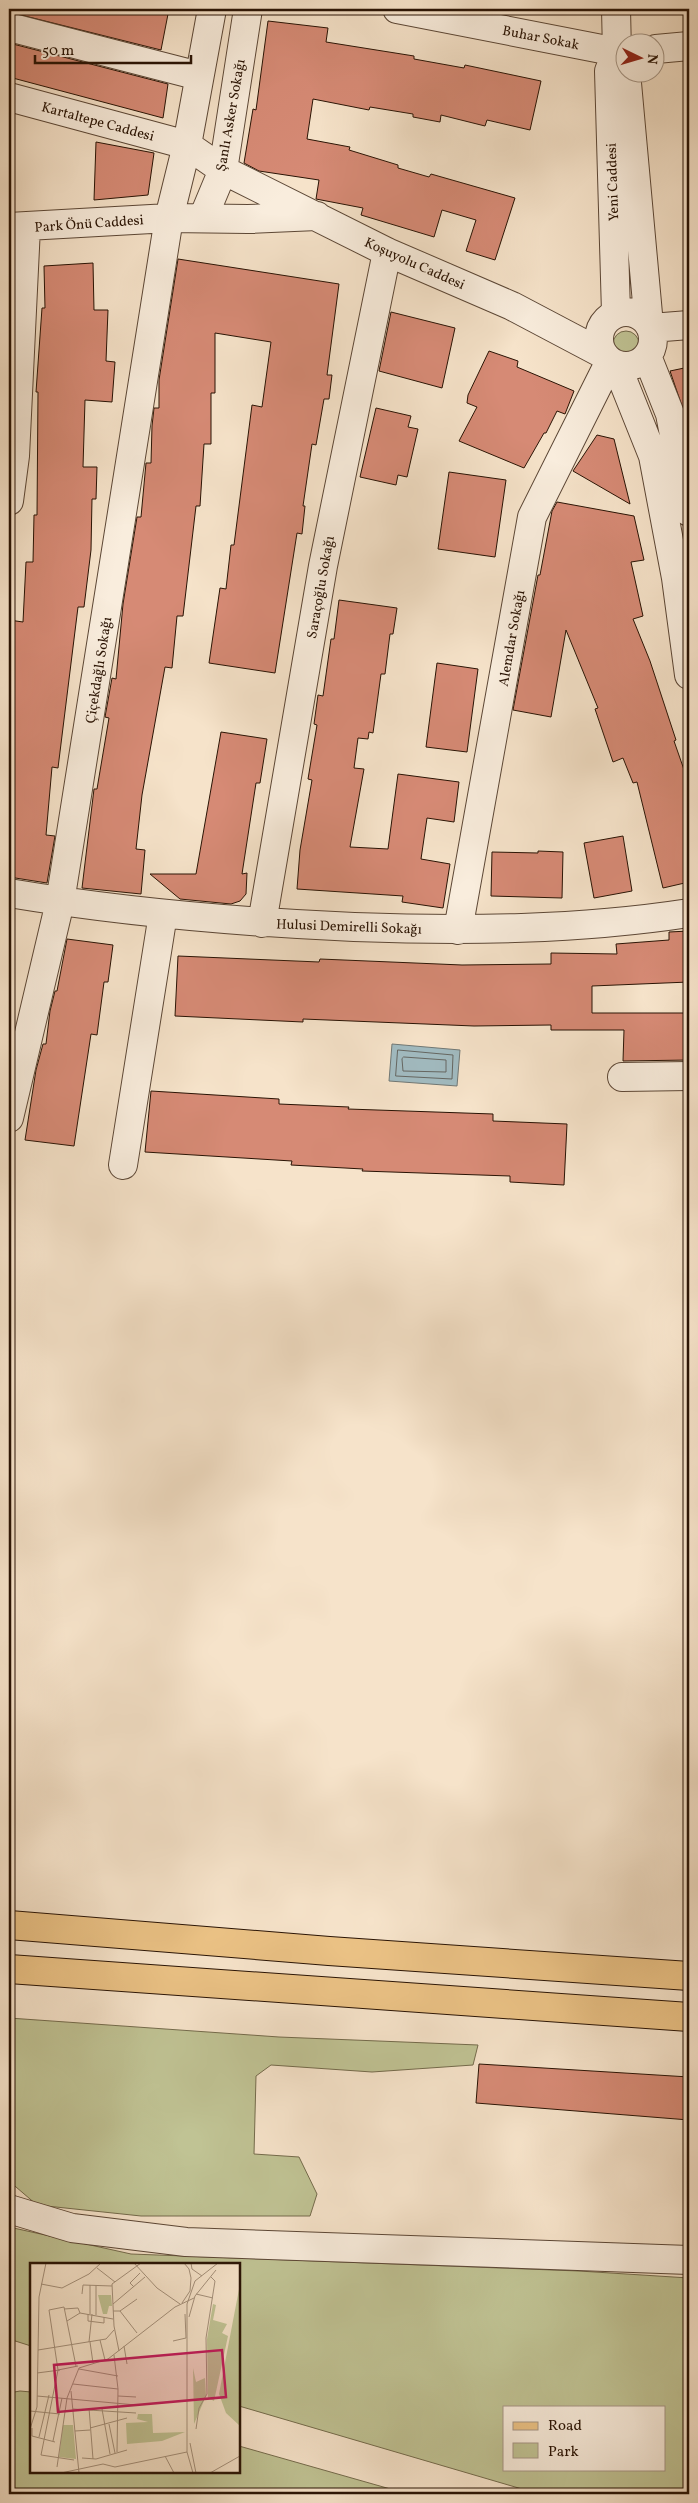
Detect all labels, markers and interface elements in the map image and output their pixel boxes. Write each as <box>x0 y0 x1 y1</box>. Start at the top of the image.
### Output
street label: Buhar Sokak <box>501 22 581 55</box>
scale bar <box>35 32 191 64</box>
north arrow <box>616 32 666 82</box>
text: 50 m <box>42 41 74 62</box>
text: N <box>642 53 661 65</box>
street label: Şanlı Asker Sokağı <box>212 58 251 173</box>
street label: Kartaltepe Caddesi <box>39 98 156 147</box>
street label: Yeni Caddesi <box>603 142 624 221</box>
street label: Park Önü Caddesi <box>34 211 144 238</box>
street label: Koşuyolu Caddesi <box>361 234 468 295</box>
street label: Saraçoğlu Sokağı <box>303 534 340 640</box>
street label: Alemdar Sokağı <box>495 589 530 688</box>
street label: Çiçekdağlı Sokağı <box>82 615 117 725</box>
street label: Hulusi Demirelli Sokağı <box>276 915 422 940</box>
inset map <box>30 2263 240 2473</box>
legend <box>503 2406 666 2470</box>
text: Road <box>548 2416 582 2437</box>
text: Park <box>548 2442 579 2463</box>

